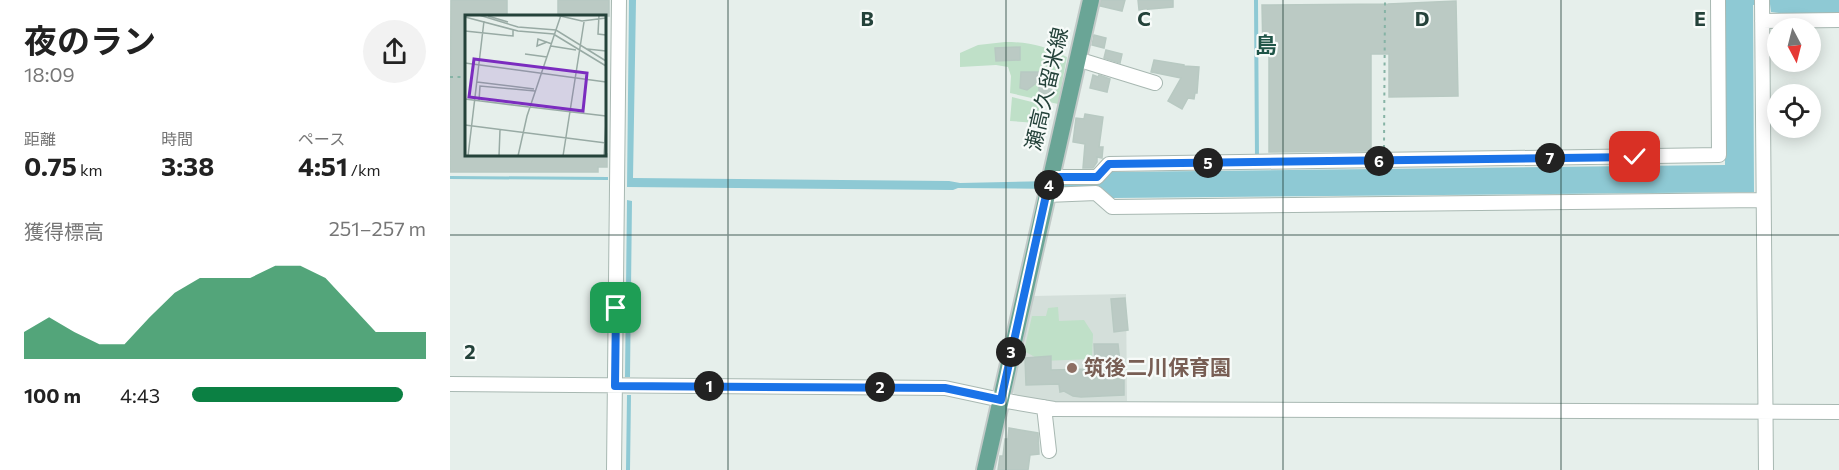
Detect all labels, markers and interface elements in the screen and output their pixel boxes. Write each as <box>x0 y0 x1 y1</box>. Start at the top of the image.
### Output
text: B <box>860 6 874 30</box>
text: C <box>1137 6 1151 30</box>
text: D <box>1415 6 1429 30</box>
text: E <box>1694 6 1706 30</box>
inset map <box>465 15 606 156</box>
north arrow <box>1767 18 1821 72</box>
map controls <box>1767 18 1821 138</box>
text: 夜のラン <box>24 19 156 60</box>
button: share <box>363 20 426 83</box>
street label: 瀬高久留米線 <box>1019 24 1072 153</box>
district label: 島 <box>1255 31 1277 58</box>
text: 18:09 <box>24 62 75 86</box>
button: locate <box>1767 84 1821 138</box>
text: 距離 <box>24 129 56 148</box>
text: 時間 <box>161 129 193 148</box>
text: ペース <box>298 129 345 148</box>
pin <box>1609 131 1660 182</box>
icon: check <box>1618 140 1651 173</box>
pin: 7 <box>1535 143 1565 173</box>
pin: 6 <box>1364 146 1394 176</box>
pin: 5 <box>1193 148 1223 178</box>
text: 7 <box>1546 148 1554 167</box>
text: 0.75 <box>24 150 77 181</box>
text: 3:38 <box>161 150 214 181</box>
text: 4:51 <box>298 150 348 181</box>
text: 6 <box>1374 151 1384 170</box>
text: 5 <box>1203 153 1213 172</box>
text: km <box>77 160 103 179</box>
text: /km <box>348 160 381 179</box>
pin: 4 <box>1034 170 1064 200</box>
text: 4 <box>1044 175 1054 194</box>
text: 251–257 m <box>329 216 426 240</box>
text: 獲得標高 <box>24 219 104 243</box>
pin <box>590 282 641 333</box>
icon: arrive <box>599 291 632 324</box>
pin: 3 <box>996 337 1026 367</box>
text: 2 <box>464 339 476 363</box>
text: 3 <box>1006 342 1016 361</box>
place label: 筑後二川保育園 <box>1084 354 1231 379</box>
marker: 筑後二川保育園 <box>1065 361 1079 375</box>
pin: 1 <box>694 371 724 401</box>
pin: 2 <box>865 372 895 402</box>
text: 1 <box>705 376 713 395</box>
text: 2 <box>875 377 885 396</box>
text: 100 m <box>24 383 81 407</box>
text: 4:43 <box>120 383 160 407</box>

